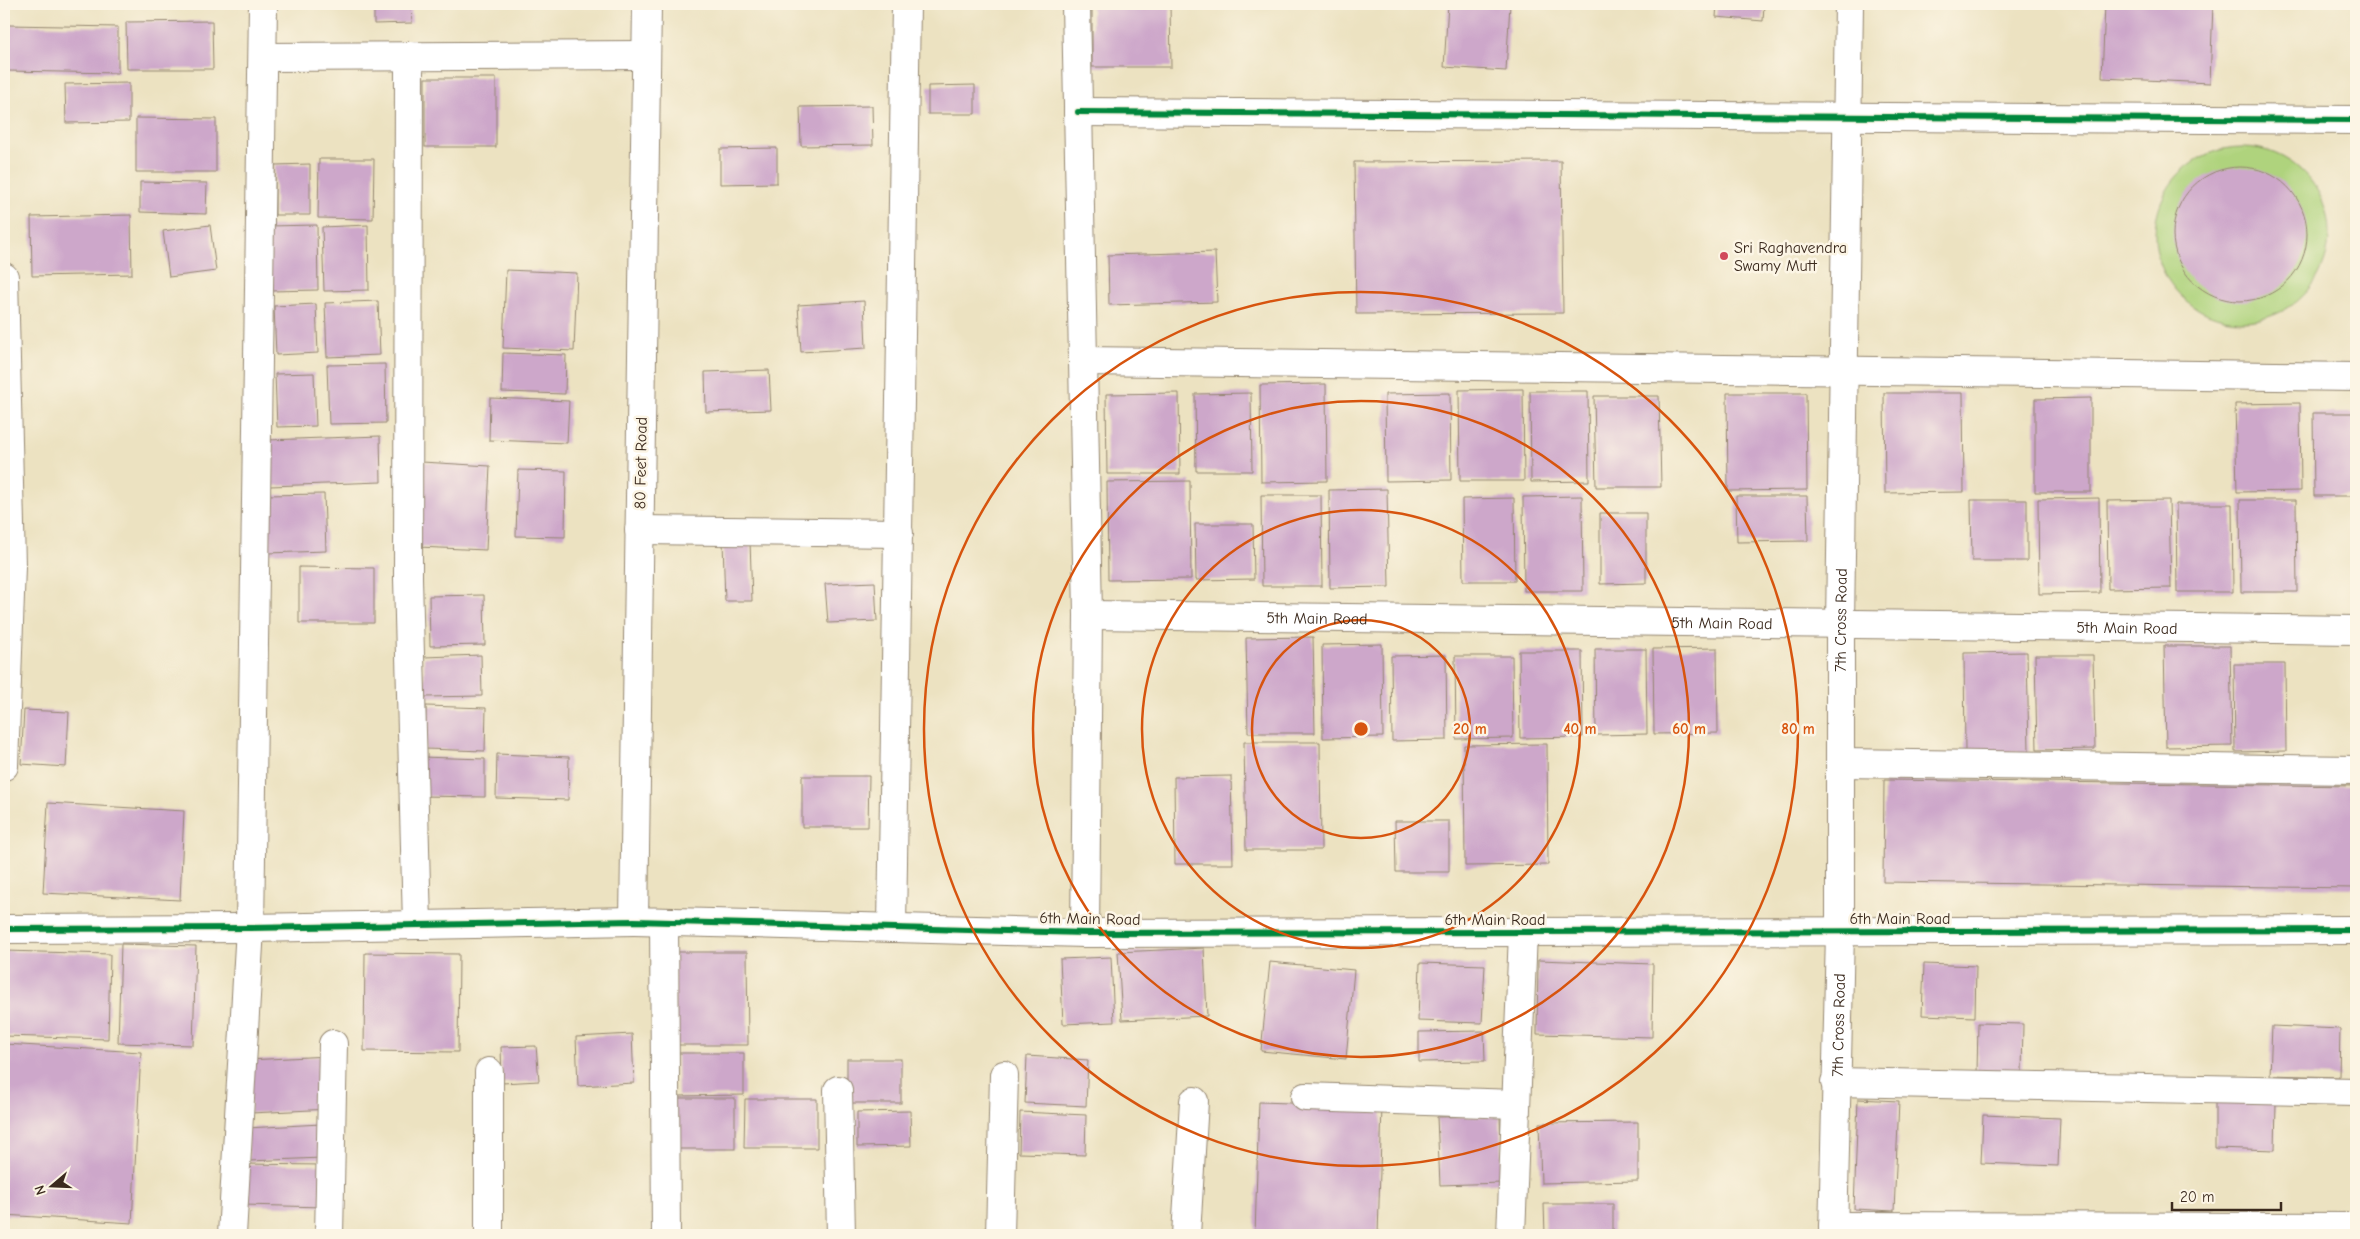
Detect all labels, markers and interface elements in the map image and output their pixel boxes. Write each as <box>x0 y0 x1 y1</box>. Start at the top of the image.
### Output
place label: Sri Raghavendra Swamy Mutt <box>1734 239 1847 275</box>
marker: Sri Raghavendra Swamy Mutt <box>1718 250 1730 262</box>
street label: 80 Feet Road <box>631 417 651 509</box>
street label: 7th Cross Road <box>1832 568 1851 672</box>
street label: 5th Main Road <box>1266 609 1368 628</box>
street label: 5th Main Road <box>1671 614 1773 633</box>
street label: 5th Main Road <box>2076 619 2178 638</box>
centre of rings <box>1352 720 1370 738</box>
text: 20 m <box>1453 720 1487 738</box>
text: 40 m <box>1564 720 1597 738</box>
text: 60 m <box>1672 720 1706 738</box>
text: 80 m <box>1781 720 1815 738</box>
street label: 6th Main Road <box>1039 909 1141 929</box>
street label: 6th Main Road <box>1849 910 1951 928</box>
street label: 6th Main Road <box>1444 911 1546 929</box>
street label: 7th Cross Road <box>1829 973 1849 1077</box>
north arrow <box>28 1162 78 1212</box>
scale bar <box>2172 1179 2281 1211</box>
text: N <box>31 1183 50 1197</box>
text: 20 m <box>2180 1188 2214 1206</box>

